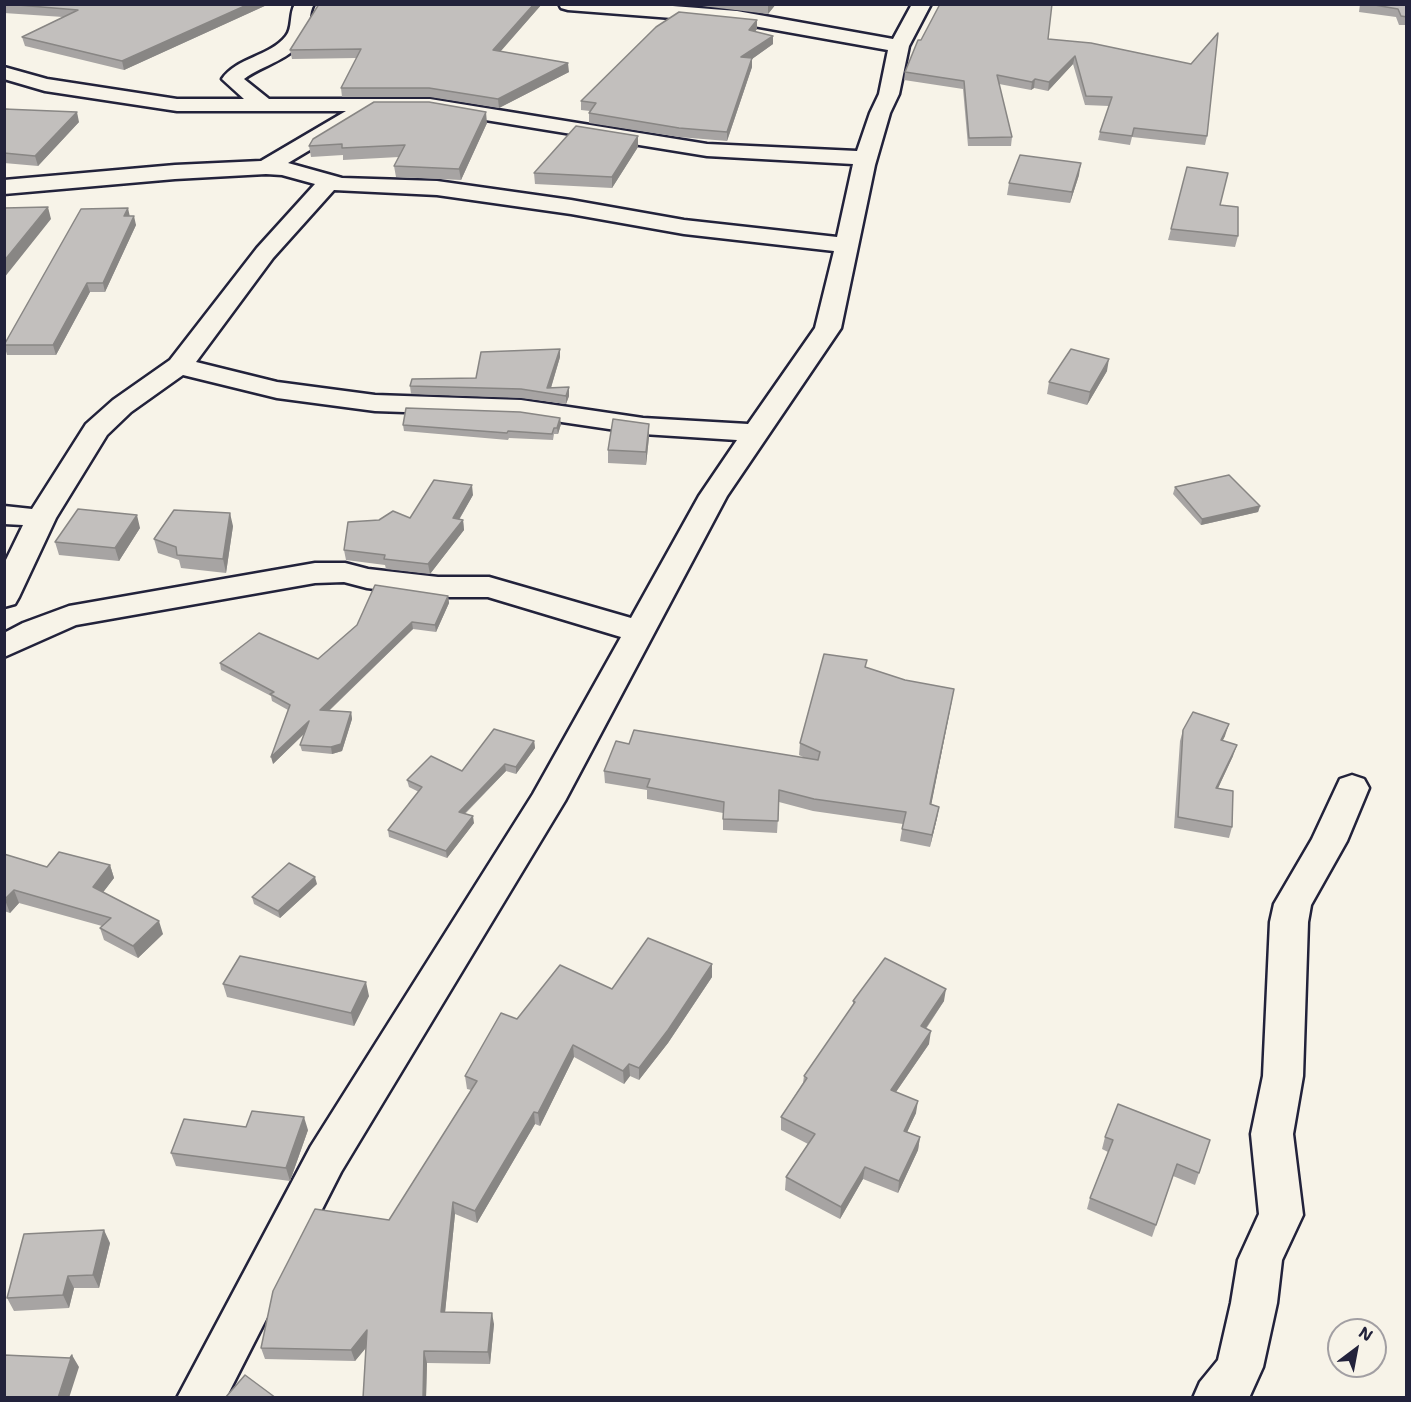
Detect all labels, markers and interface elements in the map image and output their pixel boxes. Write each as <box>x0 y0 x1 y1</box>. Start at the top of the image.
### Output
north arrow <box>1327 1318 1387 1378</box>
text: N <box>1355 1322 1377 1346</box>

